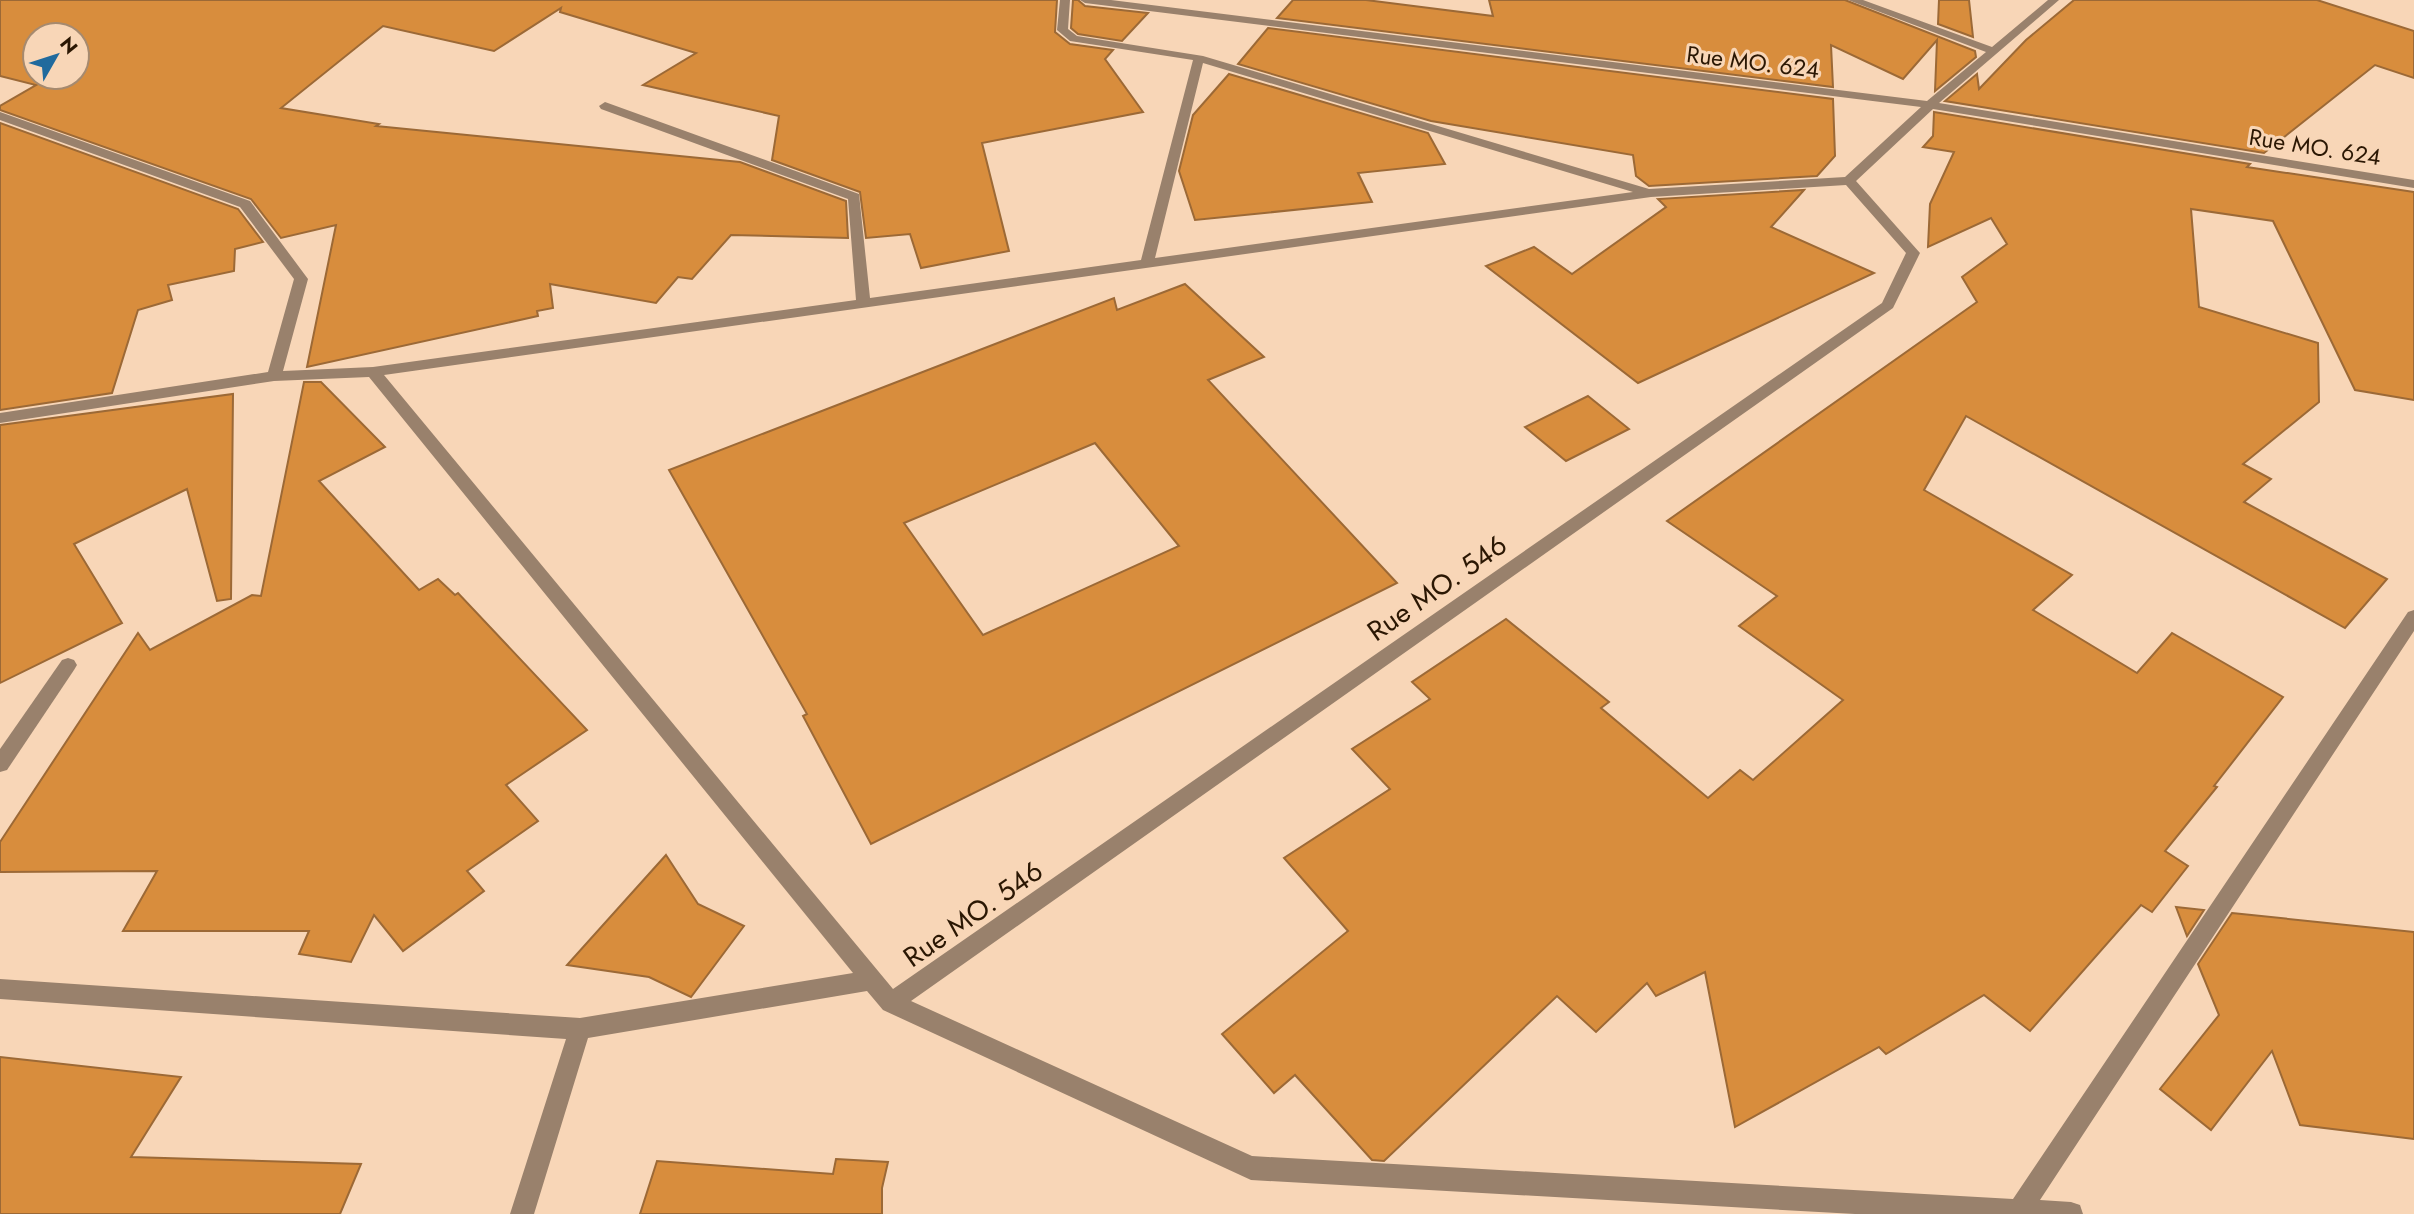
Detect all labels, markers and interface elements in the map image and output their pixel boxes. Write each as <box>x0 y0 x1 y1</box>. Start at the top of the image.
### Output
north arrow <box>21 21 91 91</box>
text: N <box>54 31 84 60</box>
street label: Rue MO. 624 <box>1685 37 1821 87</box>
street label: Rue MO. 624 <box>2246 120 2384 174</box>
street label: Rue MO. 546 <box>1359 525 1515 651</box>
street label: Rue MO. 546 <box>895 851 1051 977</box>

